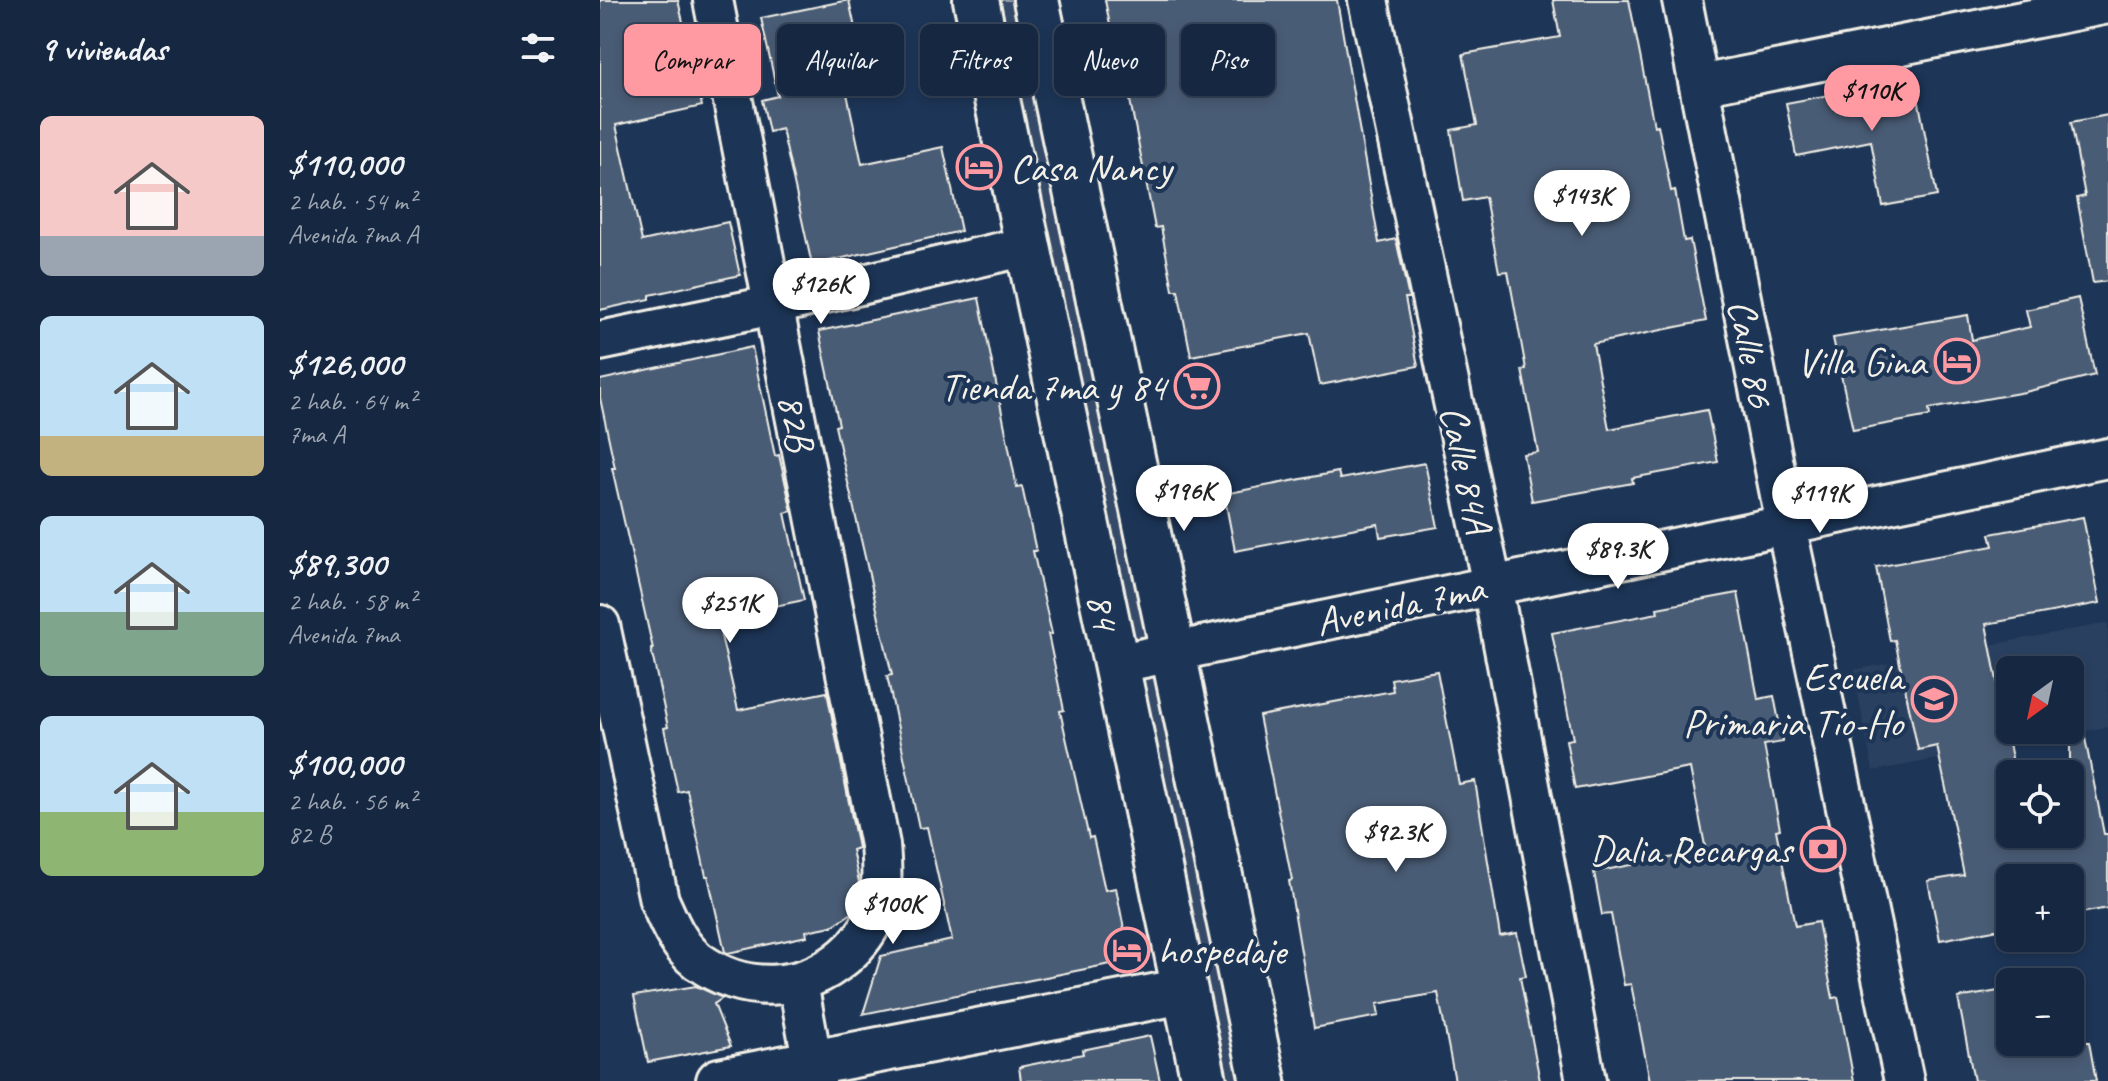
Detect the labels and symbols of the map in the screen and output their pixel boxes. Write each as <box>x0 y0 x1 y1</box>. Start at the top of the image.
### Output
pin: $110K <box>1816 65 1928 133</box>
hotel icon: Casa Nancy <box>955 143 1003 191</box>
place label: Casa Nancy <box>1010 143 1175 193</box>
pin: $143K <box>1526 170 1638 238</box>
pin: $126K <box>765 258 877 326</box>
street label: Calle 86 <box>1716 295 1786 412</box>
place label: Villa Gina <box>1797 337 1929 387</box>
hotel icon: Villa Gina <box>1933 337 1981 385</box>
place label: Tienda 7ma y 84 <box>941 362 1170 412</box>
supermarket icon: Tienda 7ma y 84 <box>1173 362 1221 410</box>
street label: 82B <box>766 390 826 457</box>
street label: Calle 84A <box>1428 401 1504 539</box>
pin: $196K <box>1128 465 1240 533</box>
pin: $119K <box>1764 467 1876 535</box>
pin: $89.3K <box>1553 523 1683 591</box>
street label: Avenida 7ma <box>1311 562 1492 647</box>
pin: $251K <box>674 577 786 645</box>
street label: 84 <box>1075 588 1132 638</box>
place label: Escuela Primaria Tío-Ho <box>1683 652 1907 748</box>
north arrow <box>1996 656 2084 744</box>
school or university icon: Escuela Primaria Tío-Ho <box>1910 675 1958 723</box>
pin: $92.3K <box>1331 806 1461 874</box>
place label: Dalia Recargas <box>1589 825 1795 875</box>
bank icon: Dalia Recargas <box>1799 825 1847 873</box>
pin: $100K <box>837 878 949 946</box>
hotel icon: hospedaje <box>1103 926 1151 974</box>
place label: hospedaje <box>1158 926 1289 976</box>

